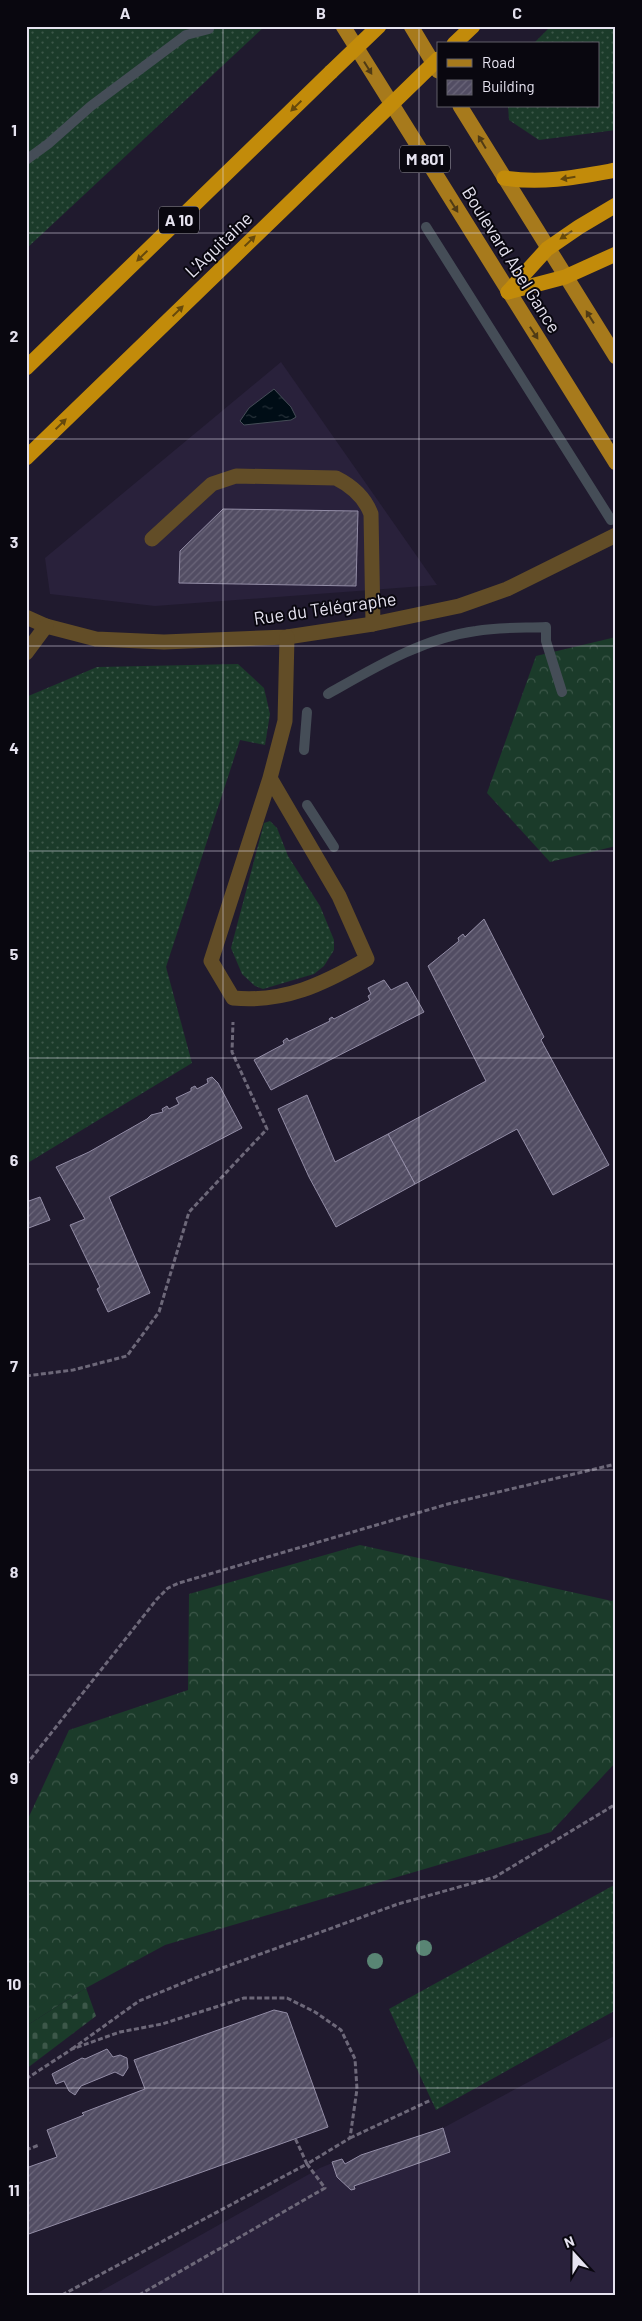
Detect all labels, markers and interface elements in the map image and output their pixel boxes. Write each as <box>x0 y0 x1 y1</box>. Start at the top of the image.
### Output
text: A <box>120 3 131 22</box>
text: B <box>316 3 326 22</box>
text: C <box>512 3 522 22</box>
legend <box>437 42 600 108</box>
text: Road <box>482 53 515 71</box>
one-way arrow <box>364 61 373 74</box>
text: Building <box>482 77 535 95</box>
one-way arrow <box>291 100 303 112</box>
text: 1 <box>11 120 17 139</box>
one-way arrow <box>477 136 486 149</box>
road number: M 801 <box>400 146 450 172</box>
one-way arrow <box>559 174 575 182</box>
street label: Boulevard Abel Gance <box>458 182 566 337</box>
one-way arrow <box>449 199 459 212</box>
road number: A 10 <box>159 206 199 234</box>
street label: L'Aquitaine <box>180 207 257 282</box>
one-way arrow <box>559 230 573 240</box>
one-way arrow <box>244 235 256 247</box>
one-way arrow <box>136 250 148 262</box>
one-way arrow <box>171 305 183 317</box>
one-way arrow <box>586 311 595 324</box>
text: 2 <box>10 326 19 345</box>
one-way arrow <box>530 327 539 340</box>
one-way arrow <box>55 419 67 431</box>
text: 3 <box>10 532 18 551</box>
street label: Rue du Télégraphe <box>252 587 398 629</box>
text: 4 <box>9 738 19 757</box>
text: 5 <box>10 944 19 963</box>
text: 6 <box>10 1150 19 1169</box>
text: 7 <box>10 1356 18 1375</box>
text: 8 <box>10 1562 19 1581</box>
text: 9 <box>10 1768 18 1787</box>
text: 10 <box>7 1974 21 1993</box>
text: 11 <box>8 2180 20 2199</box>
north arrow <box>550 2228 600 2278</box>
text: N <box>562 2232 577 2251</box>

